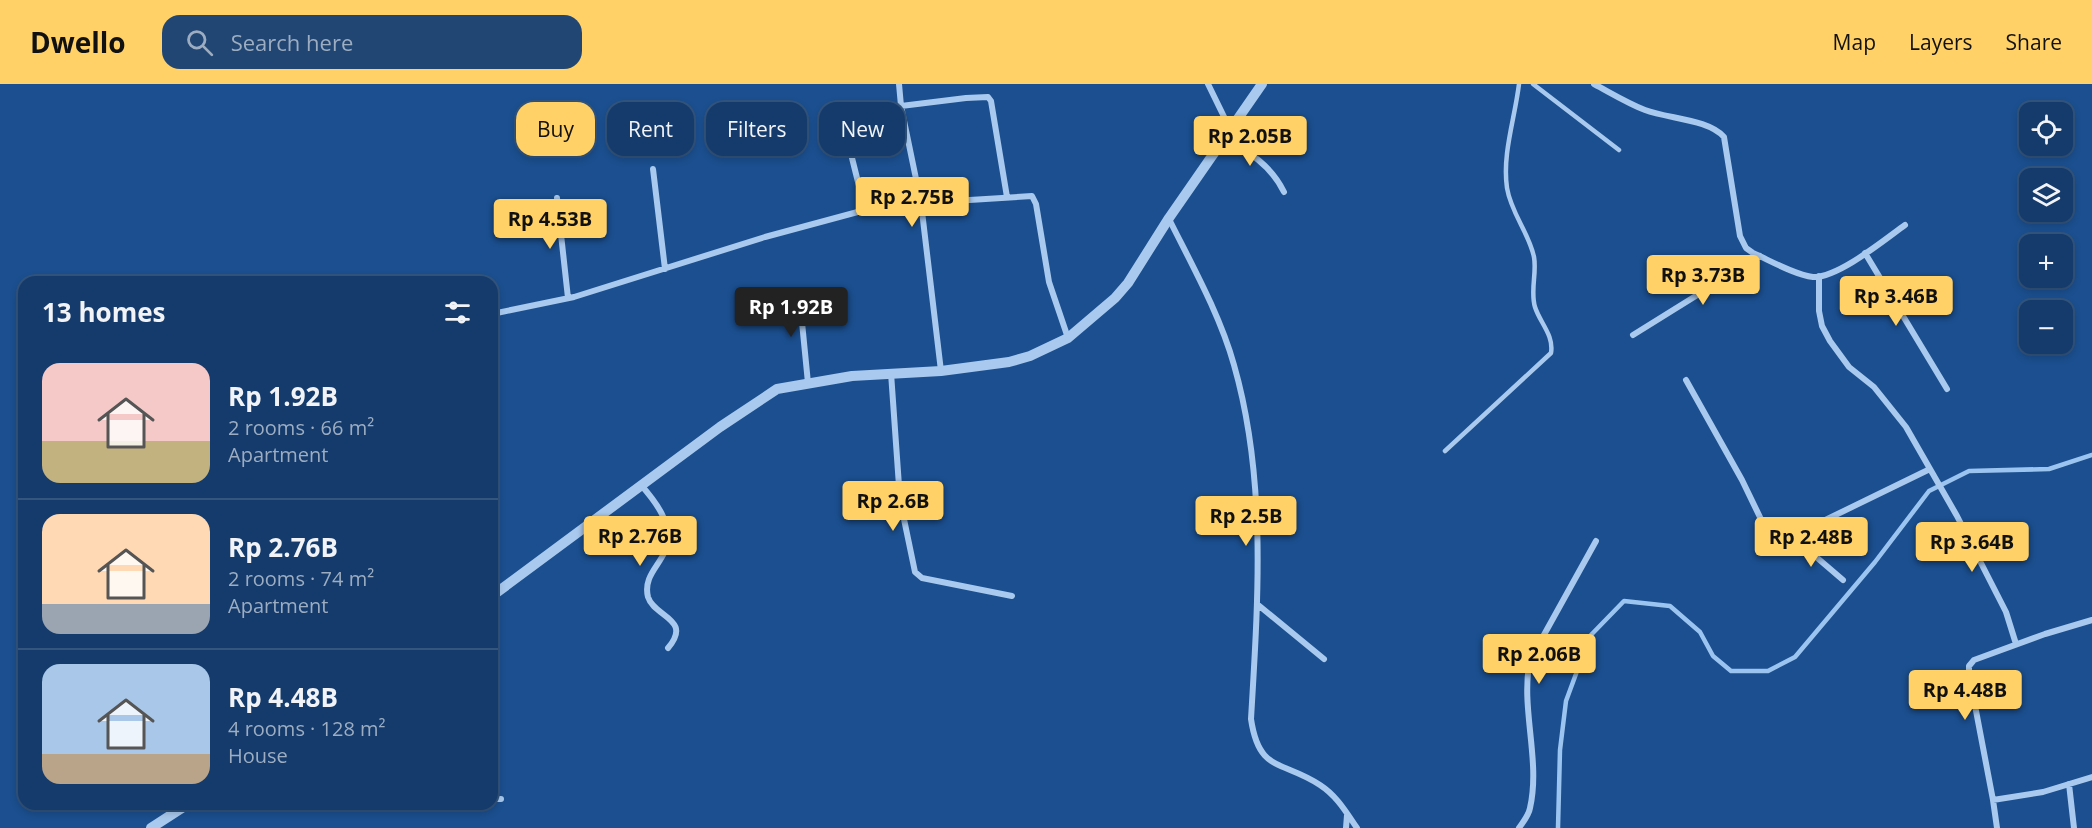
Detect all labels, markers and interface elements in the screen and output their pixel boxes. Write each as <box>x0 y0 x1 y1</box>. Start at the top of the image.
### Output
search box <box>162 15 582 69</box>
text: Dwello <box>30 23 126 61</box>
icon: search <box>183 26 216 59</box>
text: Search here <box>231 27 353 57</box>
text: Map <box>1833 28 1876 56</box>
text: Layers <box>1909 28 1973 56</box>
text: Share <box>2006 28 2062 56</box>
chip: Buy <box>516 102 595 156</box>
chip: Rent <box>607 102 694 156</box>
chip: Filters <box>706 102 807 156</box>
chip: New <box>819 102 905 156</box>
map controls <box>2019 102 2073 354</box>
button: locate <box>2019 102 2073 156</box>
pin: Rp 2.05B <box>1188 116 1312 167</box>
text: Rp 2.05B <box>1208 122 1292 149</box>
button: layers <box>2019 168 2073 222</box>
pin: Rp 2.75B <box>850 177 974 228</box>
text: Rp 2.75B <box>870 183 954 210</box>
pin: Rp 4.53B <box>488 199 612 250</box>
text: Rp 4.53B <box>508 205 592 232</box>
button: + <box>2019 234 2073 288</box>
pin: Rp 3.73B <box>1641 255 1765 306</box>
text: Rp 3.73B <box>1661 261 1745 288</box>
pin: Rp 3.46B <box>1834 276 1958 327</box>
text: Rp 3.46B <box>1854 282 1938 309</box>
pin: Rp 1.92B <box>729 287 853 338</box>
text: Rp 1.92B <box>749 293 833 320</box>
text: 13 homes <box>42 294 166 330</box>
icon: filters <box>441 296 474 329</box>
button: − <box>2019 300 2073 354</box>
text: Rp 1.92B <box>228 378 338 414</box>
icon: home <box>90 387 162 459</box>
text: 2 rooms · 66 m² <box>228 414 374 441</box>
text: Apartment <box>228 441 328 468</box>
pin: Rp 2.6B <box>838 481 948 532</box>
text: Rp 2.6B <box>856 487 930 514</box>
pin: Rp 2.5B <box>1191 496 1301 547</box>
text: Rp 2.5B <box>1209 502 1283 529</box>
pin: Rp 2.76B <box>578 516 702 567</box>
pin: Rp 2.48B <box>1749 517 1873 568</box>
text: Rp 2.76B <box>598 522 682 549</box>
pin: Rp 3.64B <box>1910 522 2034 573</box>
text: Rp 2.48B <box>1769 523 1853 550</box>
text: Rp 3.64B <box>1930 528 2014 555</box>
text: Rp 2.76B <box>228 529 338 565</box>
icon: home <box>90 538 162 610</box>
text: 2 rooms · 74 m² <box>228 565 374 592</box>
text: Apartment <box>228 592 328 619</box>
pin: Rp 2.06B <box>1477 634 1601 685</box>
text: Rp 2.06B <box>1497 640 1581 667</box>
pin: Rp 4.48B <box>1903 670 2027 721</box>
text: Rp 4.48B <box>1923 676 2007 703</box>
text: Rp 4.48B <box>228 679 338 715</box>
icon: home <box>90 688 162 760</box>
text: 4 rooms · 128 m² <box>228 715 386 742</box>
text: House <box>228 742 288 769</box>

